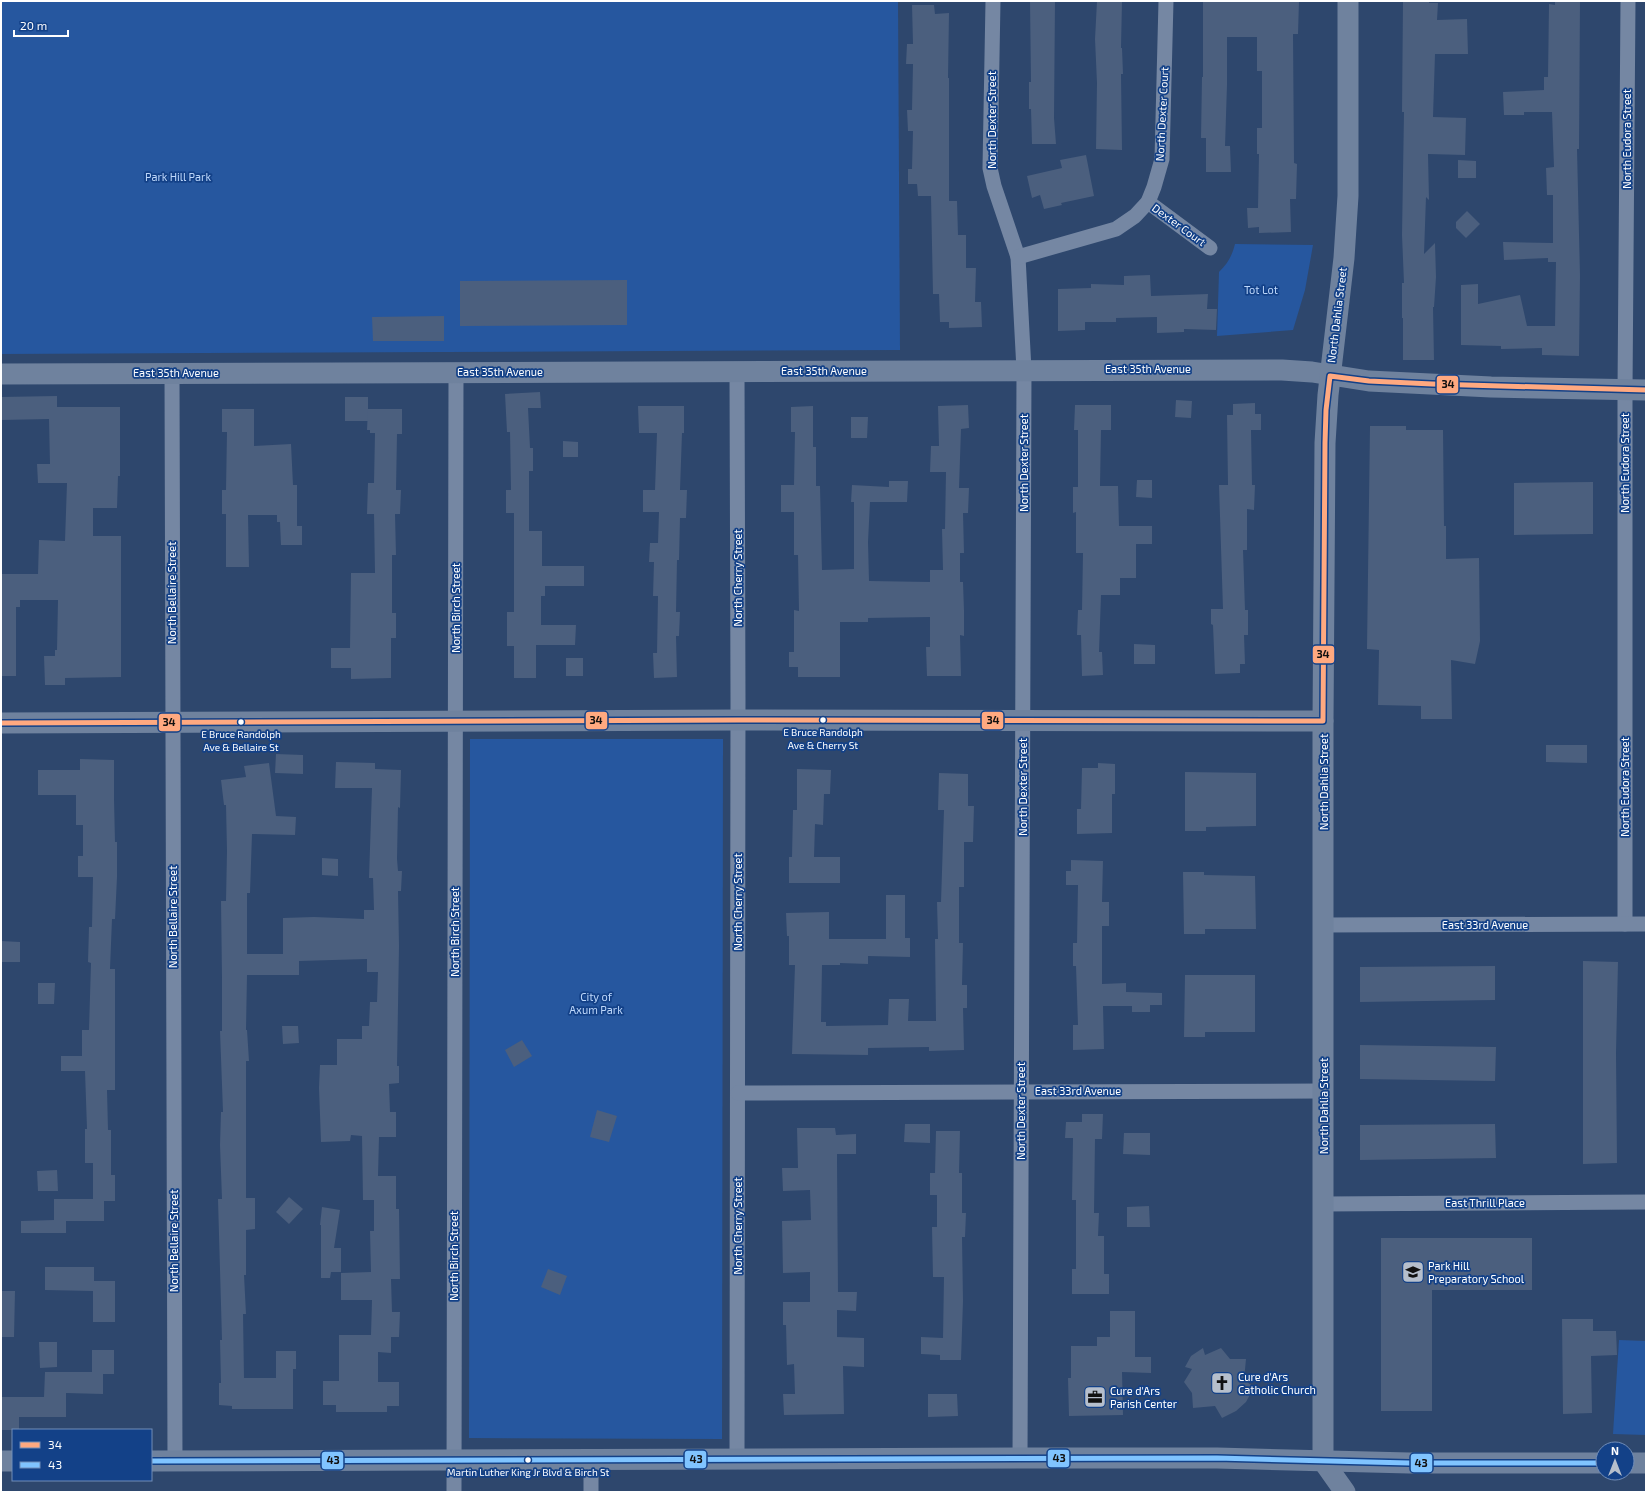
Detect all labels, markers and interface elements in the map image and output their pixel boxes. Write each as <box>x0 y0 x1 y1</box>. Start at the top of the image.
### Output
scale bar <box>14 12 68 38</box>
text: 20 m <box>20 18 47 32</box>
street label: North Dexter Court <box>1153 66 1170 162</box>
street label: North Dexter Street <box>985 71 998 169</box>
street label: North Eudora Street <box>1620 89 1633 189</box>
park label: Park Hill Park <box>145 170 211 183</box>
street label: Dexter Court <box>1150 201 1209 248</box>
street label: North Dahlia Street <box>1324 266 1349 363</box>
park label: Tot Lot <box>1244 283 1278 296</box>
street label: East 35th Avenue <box>1105 362 1191 375</box>
street label: East 35th Avenue <box>781 364 867 377</box>
street label: East 35th Avenue <box>457 365 543 378</box>
street label: East 35th Avenue <box>133 366 219 379</box>
line badge: 34 <box>1436 375 1459 394</box>
text: 34 <box>1441 377 1455 390</box>
street label: North Eudora Street <box>1618 413 1631 513</box>
street label: North Dexter Street <box>1017 414 1030 512</box>
street label: North Cherry Street <box>731 529 744 627</box>
street label: North Bellaire Street <box>165 542 178 644</box>
street label: North Birch Street <box>449 563 462 653</box>
line badge: 34 <box>1312 645 1335 664</box>
text: 34 <box>1316 647 1330 660</box>
line badge: 34 <box>585 711 608 730</box>
line badge: 34 <box>981 711 1004 730</box>
line badge: 34 <box>158 713 181 732</box>
text: 34 <box>589 713 603 726</box>
text: 34 <box>986 713 1000 726</box>
text: 34 <box>162 715 176 728</box>
marker: E Bruce Randolph Ave & Cherry St <box>818 715 828 725</box>
marker: E Bruce Randolph Ave & Bellaire St <box>236 717 246 727</box>
place label: E Bruce Randolph Ave & Cherry St <box>783 726 863 751</box>
place label: E Bruce Randolph Ave & Bellaire St <box>201 728 281 753</box>
street label: North Dahlia Street <box>1317 734 1330 830</box>
street label: North Eudora Street <box>1618 737 1631 837</box>
street label: North Dexter Street <box>1016 738 1029 836</box>
street label: North Cherry Street <box>731 853 744 951</box>
street label: North Bellaire Street <box>166 866 179 968</box>
street label: North Birch Street <box>448 887 461 977</box>
street label: East 33rd Avenue <box>1442 918 1528 931</box>
park label: City of Axum Park <box>569 990 623 1016</box>
street label: North Dahlia Street <box>1317 1058 1330 1154</box>
street label: North Dexter Street <box>1014 1062 1027 1160</box>
street label: East 33rd Avenue <box>1035 1084 1121 1097</box>
street label: North Cherry Street <box>731 1177 744 1275</box>
street label: North Bellaire Street <box>167 1190 180 1292</box>
street label: East Thrill Place <box>1445 1196 1525 1209</box>
street label: North Birch Street <box>447 1211 460 1301</box>
school or university icon: Park Hill Preparatory School <box>1400 1259 1426 1285</box>
place label: Park Hill Preparatory School <box>1428 1259 1525 1285</box>
church icon: Cure d'Ars Catholic Church <box>1209 1370 1235 1396</box>
place label: Cure d'Ars Catholic Church <box>1238 1370 1316 1396</box>
office icon: Cure d'Ars Parish Center <box>1082 1384 1108 1410</box>
place label: Cure d'Ars Parish Center <box>1110 1384 1178 1410</box>
legend <box>12 1429 152 1481</box>
text: 34 <box>48 1437 62 1451</box>
north arrow <box>1595 1441 1635 1481</box>
text: N <box>1611 1444 1619 1457</box>
line badge: 43 <box>1047 1449 1070 1468</box>
line badge: 43 <box>684 1450 707 1469</box>
line badge: 43 <box>321 1451 344 1470</box>
text: 43 <box>1052 1451 1066 1464</box>
text: 43 <box>689 1452 703 1465</box>
text: 43 <box>326 1453 340 1466</box>
line badge: 43 <box>1410 1453 1433 1473</box>
marker: Martin Luther King Jr Blvd & Birch St <box>523 1455 533 1465</box>
text: 43 <box>1414 1456 1428 1469</box>
text: 43 <box>48 1457 62 1471</box>
place label: Martin Luther King Jr Blvd & Birch St <box>447 1466 610 1478</box>

